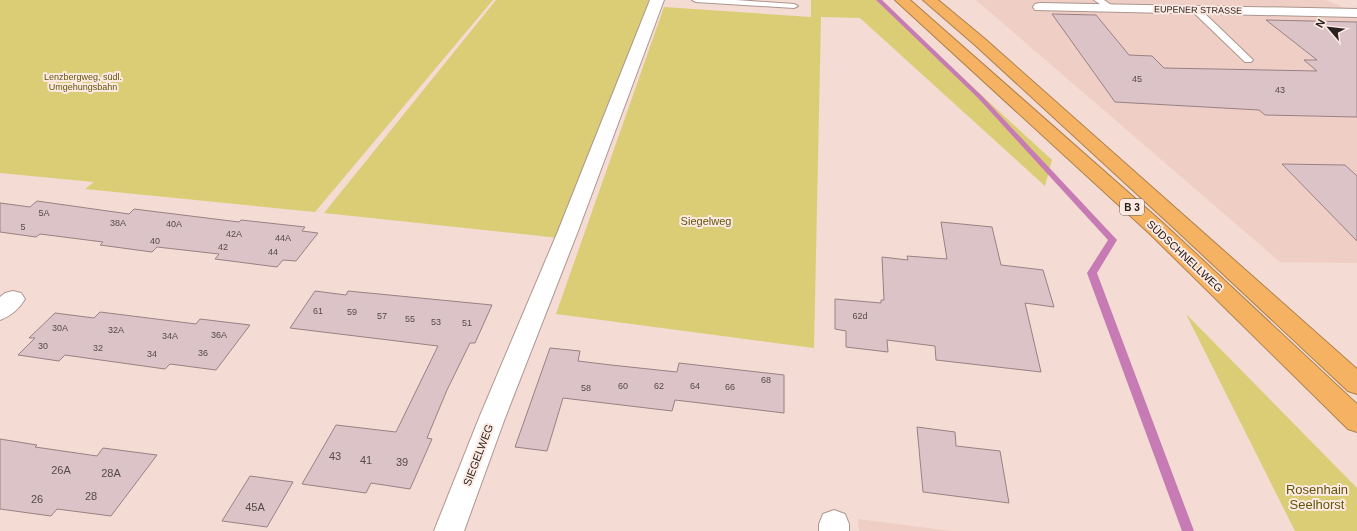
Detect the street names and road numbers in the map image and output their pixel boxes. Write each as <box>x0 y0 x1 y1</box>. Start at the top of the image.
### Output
street label: EUPENER STRASSE <box>1154 4 1242 16</box>
road number: B 3 <box>1120 199 1144 215</box>
street label: SÜDSCHNELLWEG <box>1145 218 1225 294</box>
street label: SIEGELWEG <box>461 422 495 488</box>

